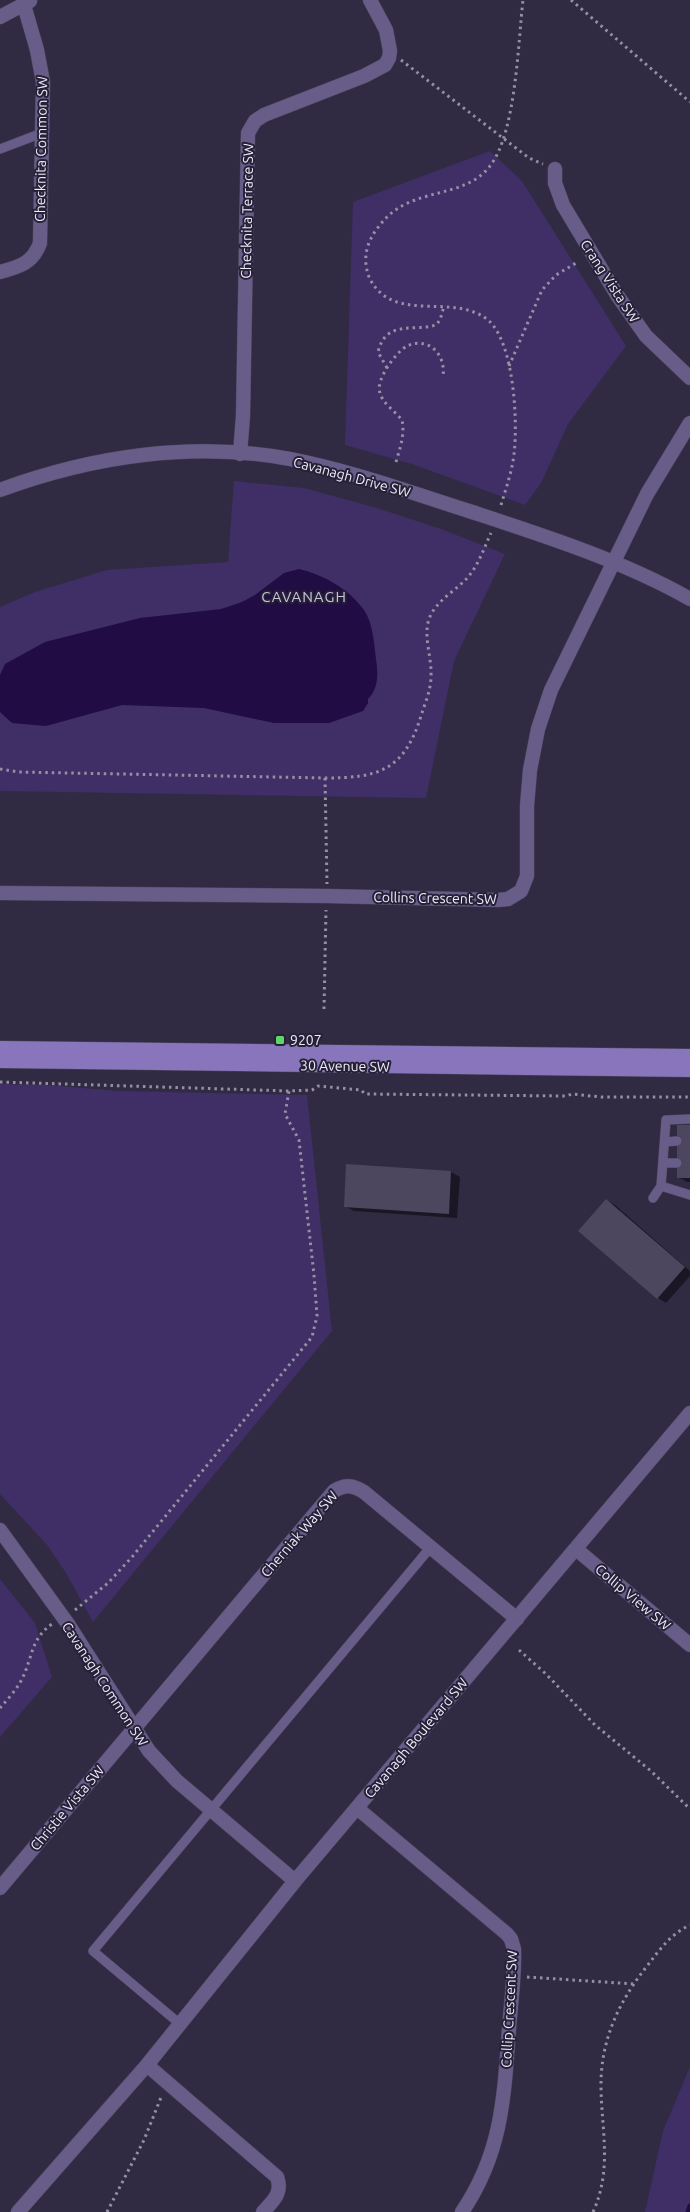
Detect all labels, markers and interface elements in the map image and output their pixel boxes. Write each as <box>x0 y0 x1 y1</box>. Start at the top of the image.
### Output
street label: Checknita Common SW <box>32 76 50 222</box>
street label: Checknita Terrace SW <box>238 143 256 279</box>
street label: Crang Vista SW <box>577 237 643 325</box>
street label: Cavanagh Drive SW <box>292 454 412 500</box>
district label: CAVANAGH <box>261 588 347 605</box>
street label: Collins Crescent SW <box>373 889 497 907</box>
place label: 9207 <box>290 1032 322 1048</box>
marker: 9207 <box>274 1034 286 1046</box>
street label: 30 Avenue SW <box>300 1057 390 1075</box>
street label: Cherniak Way SW <box>257 1488 341 1580</box>
street label: Collip View SW <box>592 1561 674 1633</box>
street label: Cavanagh Common SW <box>59 1619 151 1749</box>
street label: Cavanagh Boulevard SW <box>361 1675 471 1801</box>
street label: Christie Vista SW <box>27 1762 107 1854</box>
street label: Collip Crescent SW <box>498 1950 520 2068</box>

